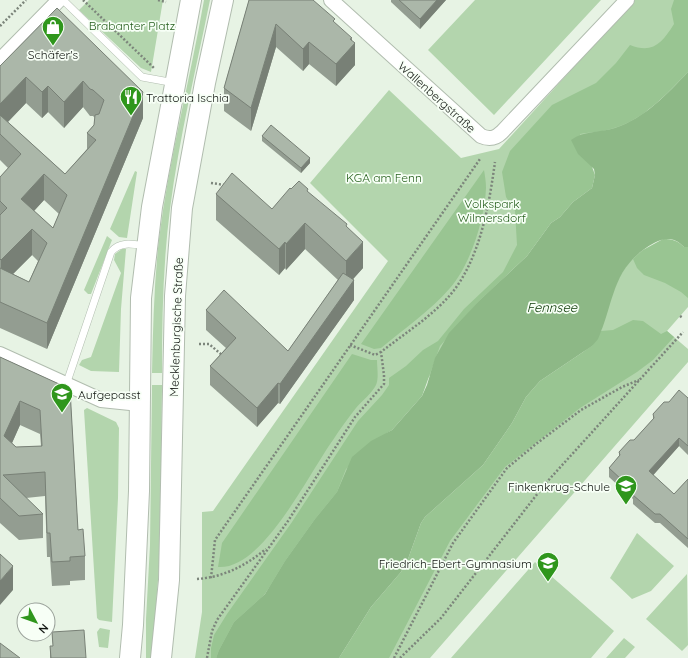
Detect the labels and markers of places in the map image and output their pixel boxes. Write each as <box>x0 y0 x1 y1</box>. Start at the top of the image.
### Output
shop icon: Schäfer's <box>40 14 66 47</box>
place label: Schäfer's <box>28 47 79 62</box>
restaurant icon: Trattoria Ischia <box>118 84 144 117</box>
place label: Trattoria Ischia <box>146 90 229 105</box>
school or university icon: Aufgepasst <box>49 381 75 414</box>
place label: Aufgepasst <box>78 387 141 402</box>
school or university icon: Finkenkrug-Schule <box>613 473 639 506</box>
place label: Finkenkrug-Schule <box>508 479 610 494</box>
school or university icon: Friedrich-Ebert-Gymnasium <box>535 550 561 583</box>
place label: Friedrich-Ebert-Gymnasium <box>379 556 532 571</box>

